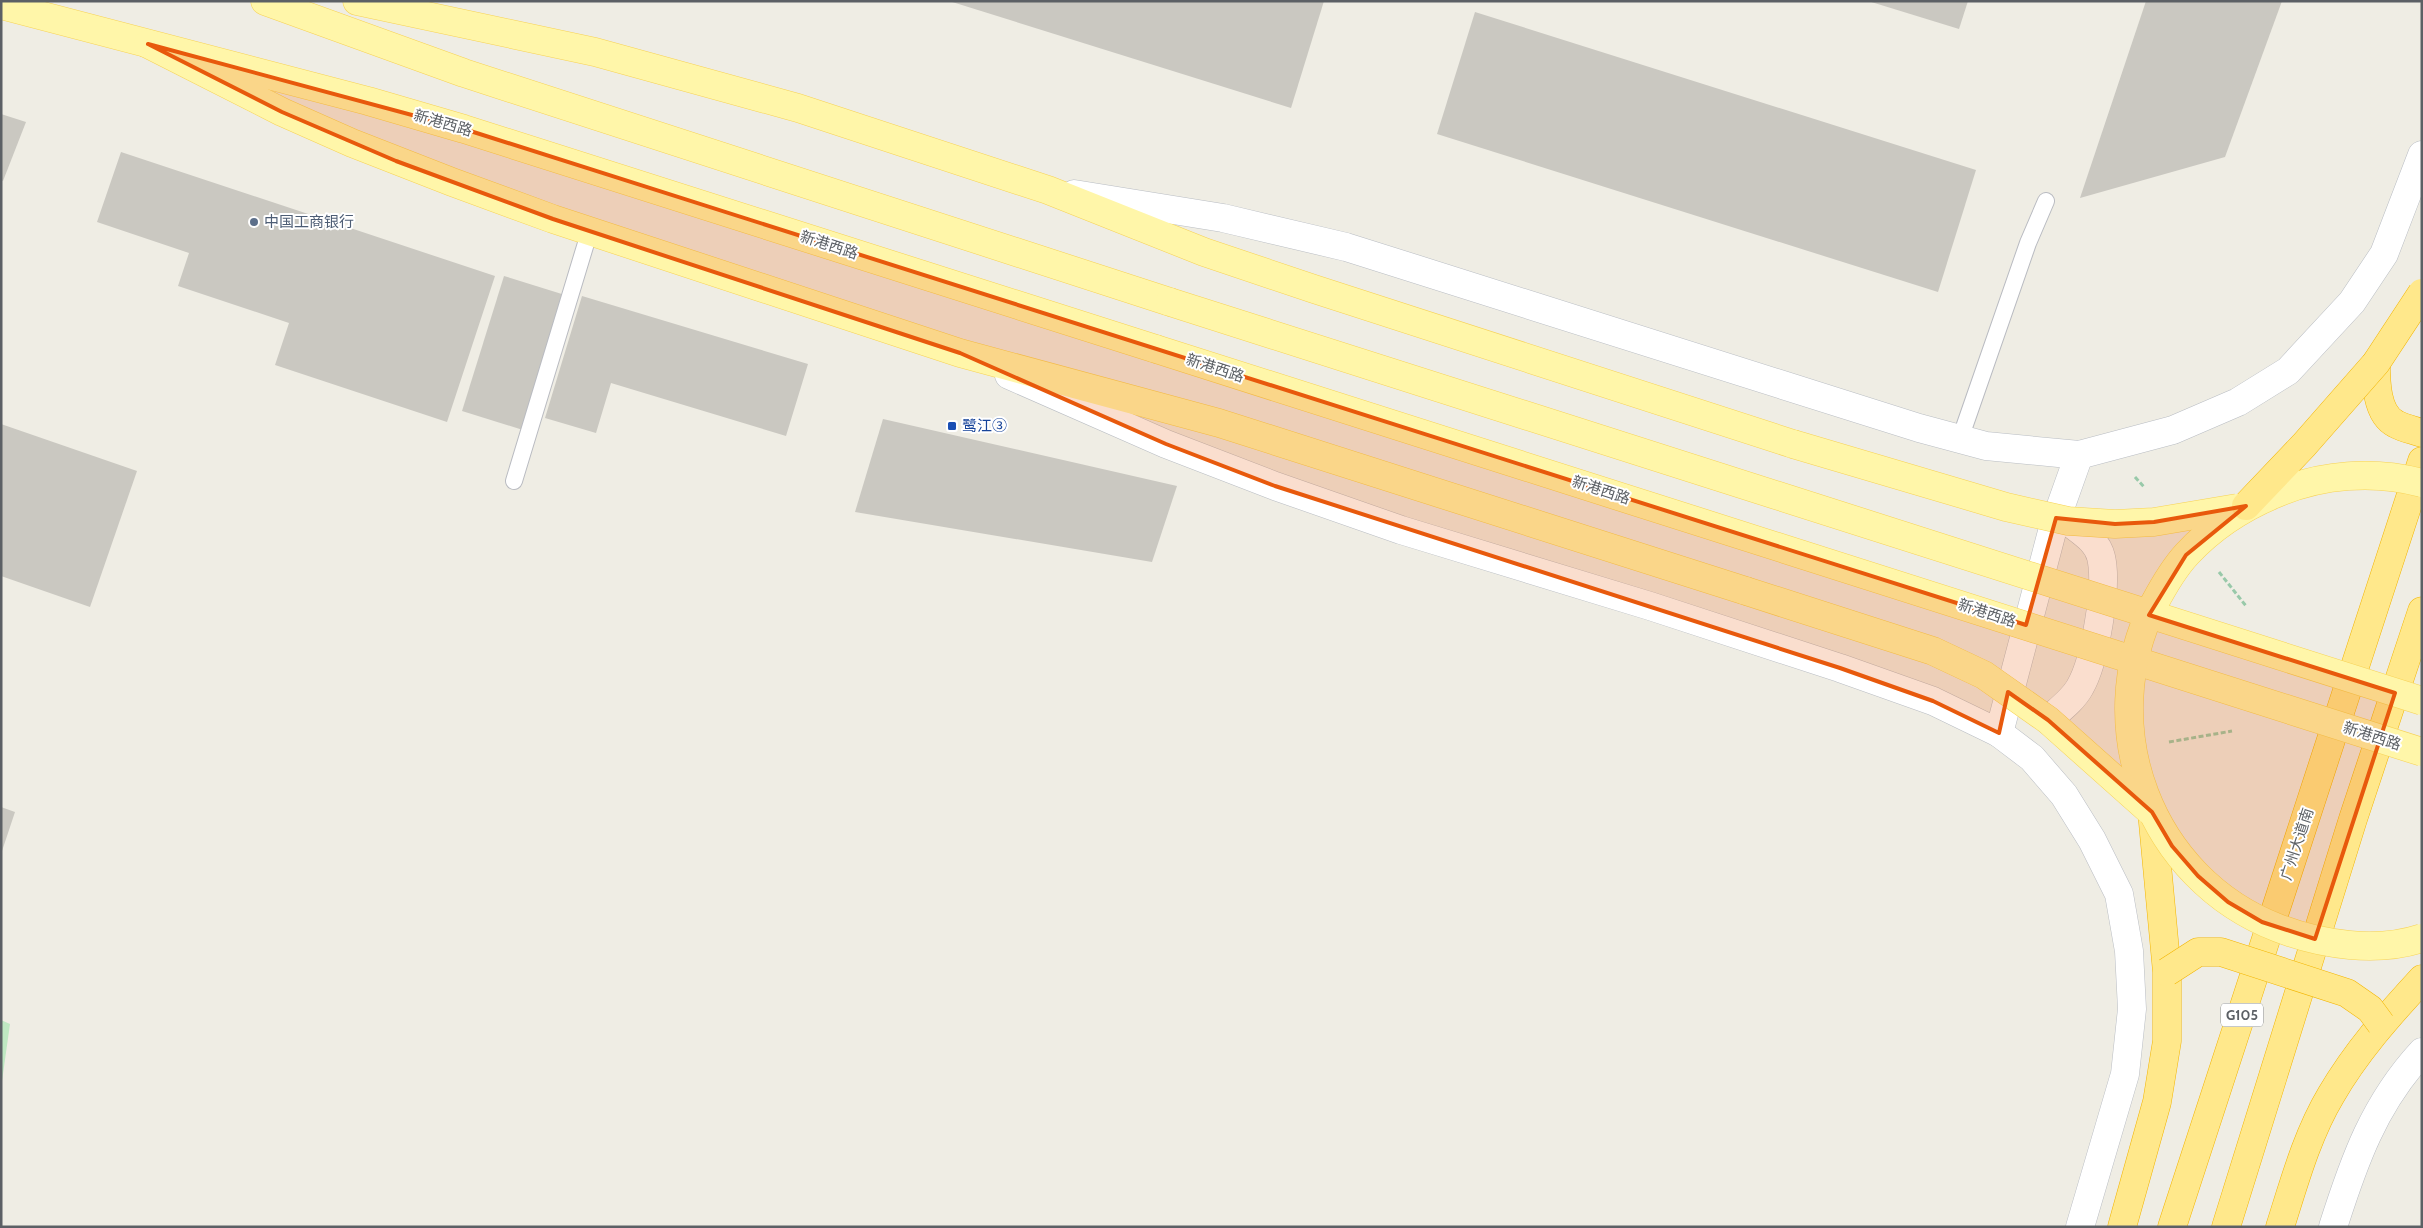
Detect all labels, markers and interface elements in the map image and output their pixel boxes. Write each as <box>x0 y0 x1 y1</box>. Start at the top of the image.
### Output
street label: 新港西路 <box>412 106 474 140</box>
place label: 中国工商银行 <box>264 213 354 231</box>
marker: 中国工商银行 <box>248 216 260 228</box>
street label: 新港西路 <box>798 227 860 263</box>
street label: 新港西路 <box>1184 350 1246 386</box>
place label: 鹭江③ <box>962 417 1007 435</box>
marker: 鹭江③ <box>946 420 958 432</box>
street label: 新港西路 <box>1570 472 1632 508</box>
street label: 新港西路 <box>1956 595 2018 631</box>
street label: 新港西路 <box>2341 718 2403 754</box>
street label: 广州大道南 <box>2277 806 2317 882</box>
road number: G105 <box>2221 1004 2263 1026</box>

